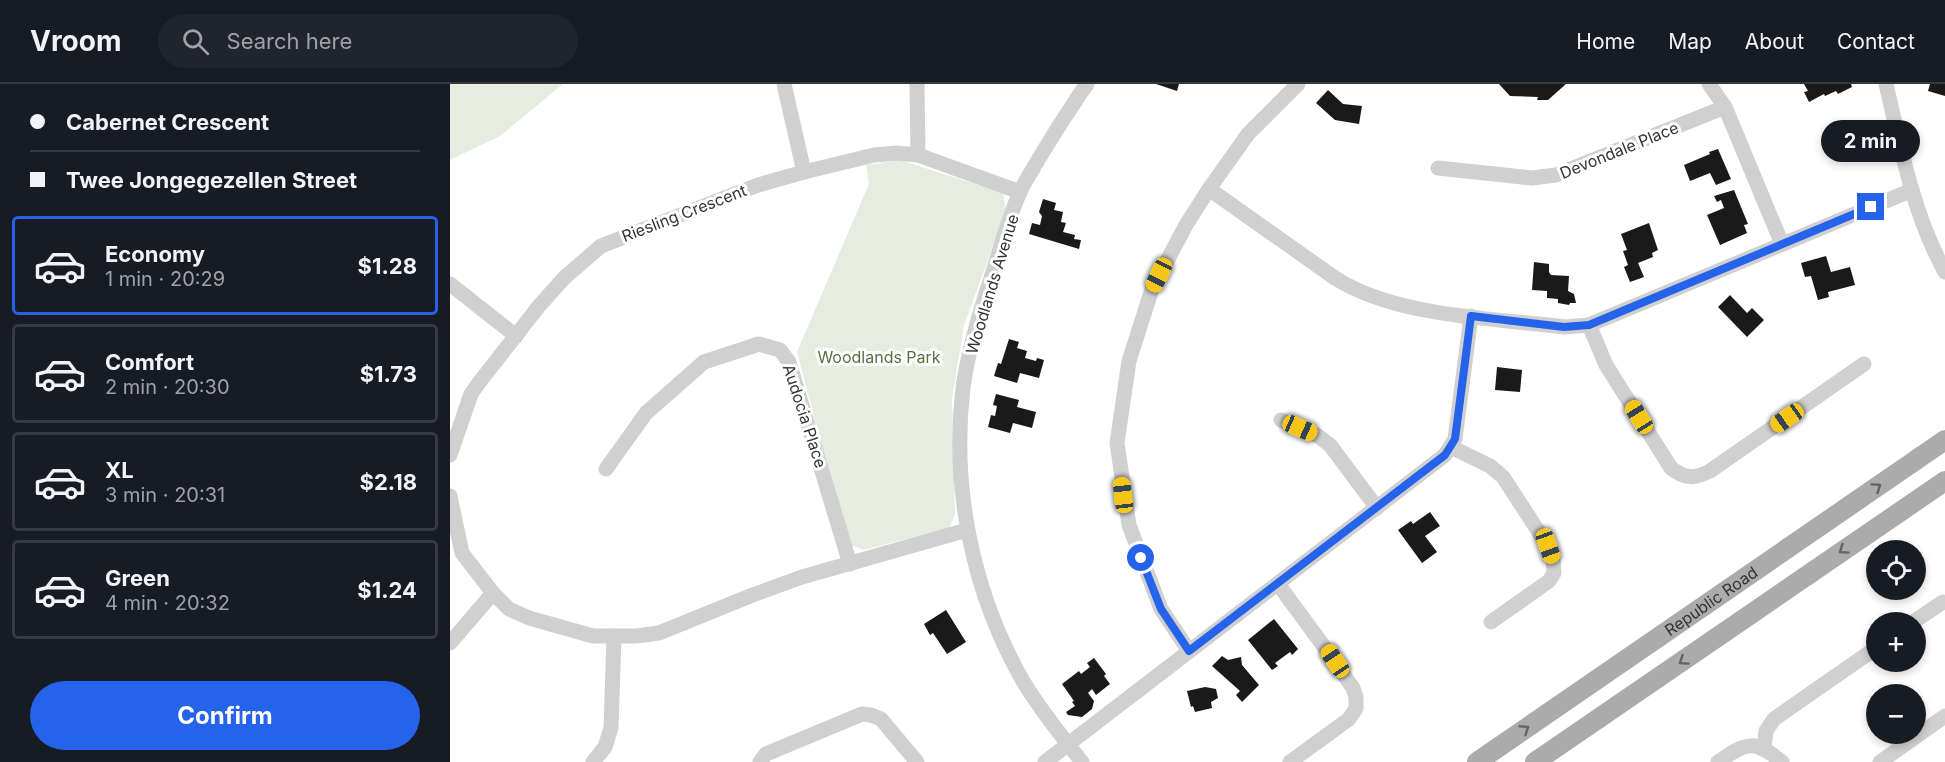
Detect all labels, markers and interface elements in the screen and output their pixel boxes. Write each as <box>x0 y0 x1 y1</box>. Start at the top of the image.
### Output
search box <box>158 14 578 68</box>
text: Vroom <box>30 24 122 58</box>
icon: search <box>179 25 212 58</box>
text: Search here <box>227 28 352 54</box>
text: Home <box>1576 29 1635 54</box>
text: Map <box>1668 29 1712 54</box>
text: About <box>1745 29 1804 54</box>
text: Contact <box>1837 29 1915 54</box>
text: Cabernet Crescent <box>66 109 269 135</box>
street label: Devondale Place <box>1557 117 1681 183</box>
callout: 2 min <box>1822 120 1920 162</box>
text: 2 min <box>1844 129 1897 153</box>
text: Twee Jongegezellen Street <box>66 167 357 193</box>
street label: Riesling Crescent <box>619 180 749 246</box>
route end <box>1857 193 1884 220</box>
street label: Woodlands Avenue <box>961 212 1023 356</box>
icon: car <box>33 239 87 293</box>
text: Economy <box>105 241 205 267</box>
text: $1.28 <box>358 253 417 279</box>
car <box>1143 255 1175 295</box>
text: 1 min · 20:29 <box>105 267 225 291</box>
icon: car <box>33 347 87 401</box>
park label: Woodlands Park <box>817 347 941 367</box>
text: Comfort <box>105 349 194 375</box>
text: $1.73 <box>360 361 417 387</box>
street label: Audocia Place <box>779 362 831 470</box>
text: 2 min · 20:30 <box>105 375 230 399</box>
car <box>1622 397 1656 437</box>
car <box>1767 400 1807 436</box>
car <box>1280 412 1320 444</box>
icon: car <box>33 455 87 509</box>
text: XL <box>105 457 134 483</box>
text: $2.18 <box>360 469 417 495</box>
car <box>1112 476 1134 514</box>
text: 3 min · 20:31 <box>105 483 225 507</box>
one-way arrow <box>1870 483 1881 494</box>
car <box>1533 526 1563 566</box>
map controls <box>1866 540 1926 744</box>
button: locate <box>1866 540 1926 600</box>
one-way arrow <box>1839 543 1850 554</box>
route start <box>1127 544 1154 571</box>
street label: Republic Road <box>1661 562 1761 640</box>
icon: car <box>33 563 87 617</box>
text: Green <box>105 565 170 591</box>
text: $1.24 <box>357 577 417 603</box>
text: 4 min · 20:32 <box>105 591 230 615</box>
button: + <box>1866 612 1926 672</box>
car <box>1317 641 1353 681</box>
one-way arrow <box>1678 654 1689 665</box>
button: Confirm <box>30 681 420 750</box>
button: − <box>1866 684 1926 744</box>
one-way arrow <box>1519 725 1530 736</box>

